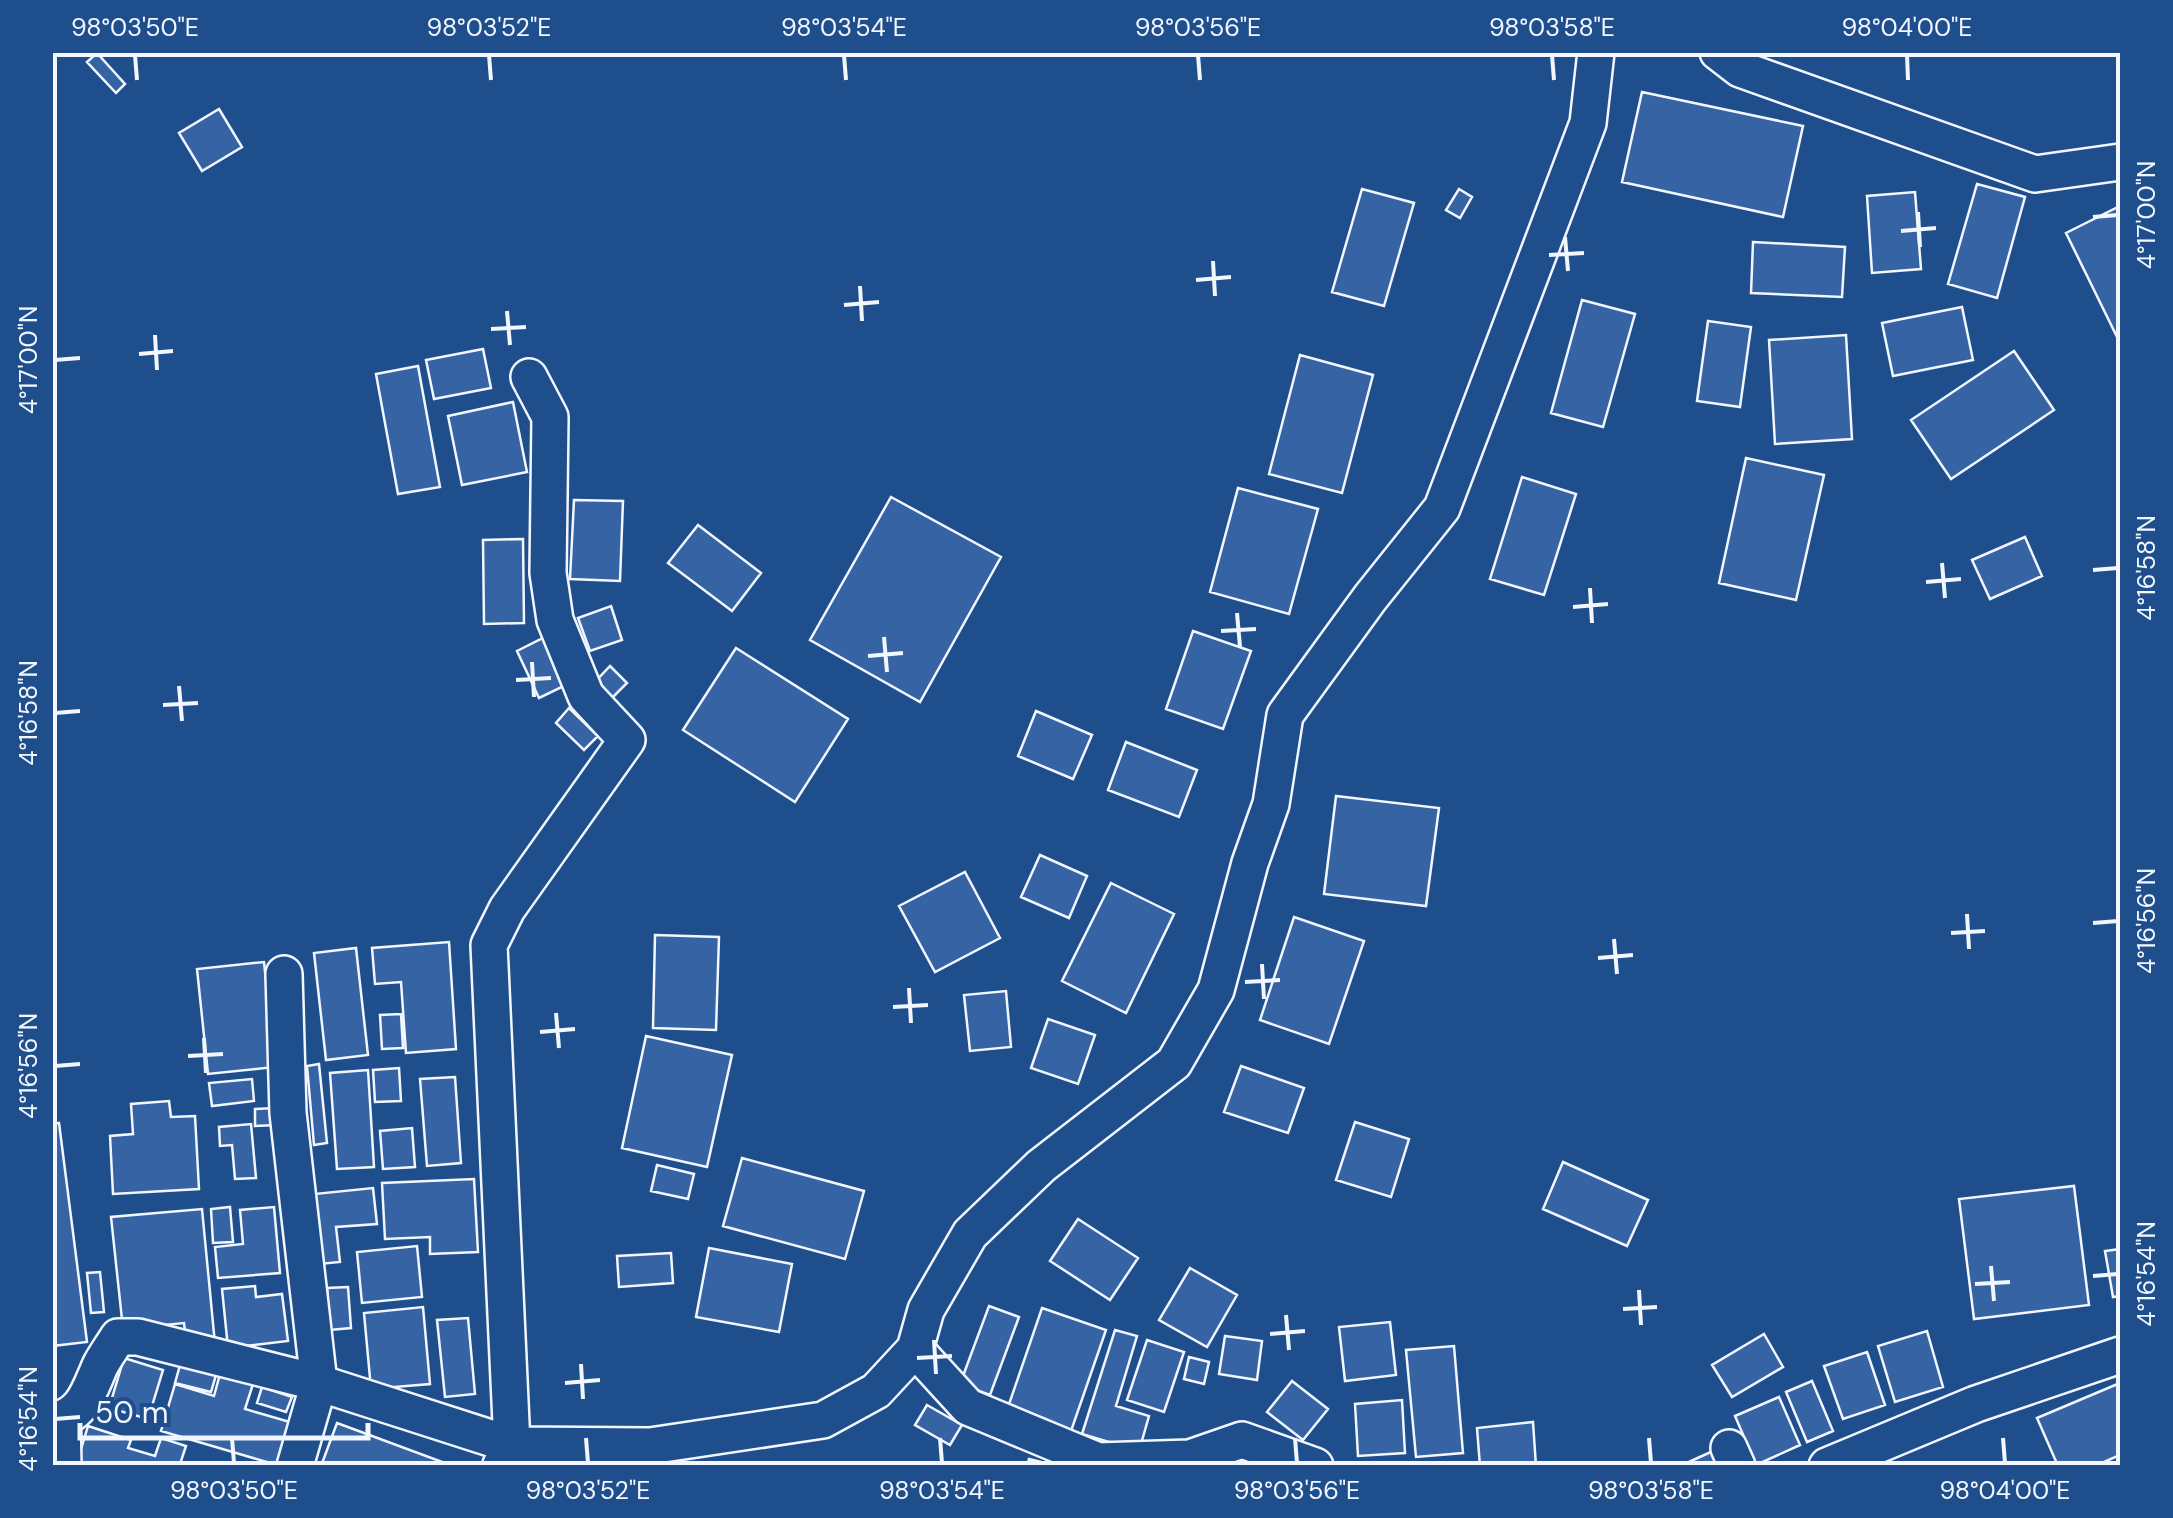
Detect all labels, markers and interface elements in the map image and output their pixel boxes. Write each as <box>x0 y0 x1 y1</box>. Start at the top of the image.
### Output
text: 98°03'50"E <box>71 11 199 44</box>
text: 98°03'52"E <box>427 11 551 44</box>
text: 98°03'54"E <box>781 11 907 44</box>
text: 98°03'56"E <box>1135 11 1261 44</box>
text: 98°03'58"E <box>1489 11 1615 44</box>
text: 98°04'00"E <box>1842 11 1972 44</box>
text: 4°17'00"N <box>2130 161 2163 269</box>
text: 4°17'00"N <box>12 306 45 414</box>
text: 4°16'58"N <box>2130 515 2163 621</box>
text: 4°16'58"N <box>12 660 45 766</box>
text: 4°16'56"N <box>2130 868 2163 974</box>
text: 4°16'56"N <box>12 1013 45 1119</box>
text: 4°16'54"N <box>2130 1221 2163 1327</box>
text: 4°16'54"N <box>12 1366 45 1472</box>
scale bar <box>80 1378 368 1440</box>
text: 50 m <box>95 1393 169 1432</box>
text: 98°03'50"E <box>170 1474 298 1507</box>
text: 98°03'52"E <box>526 1474 650 1507</box>
text: 98°03'54"E <box>879 1474 1005 1507</box>
text: 98°03'56"E <box>1234 1474 1360 1507</box>
text: 98°03'58"E <box>1588 1474 1714 1507</box>
text: 98°04'00"E <box>1940 1474 2070 1507</box>

